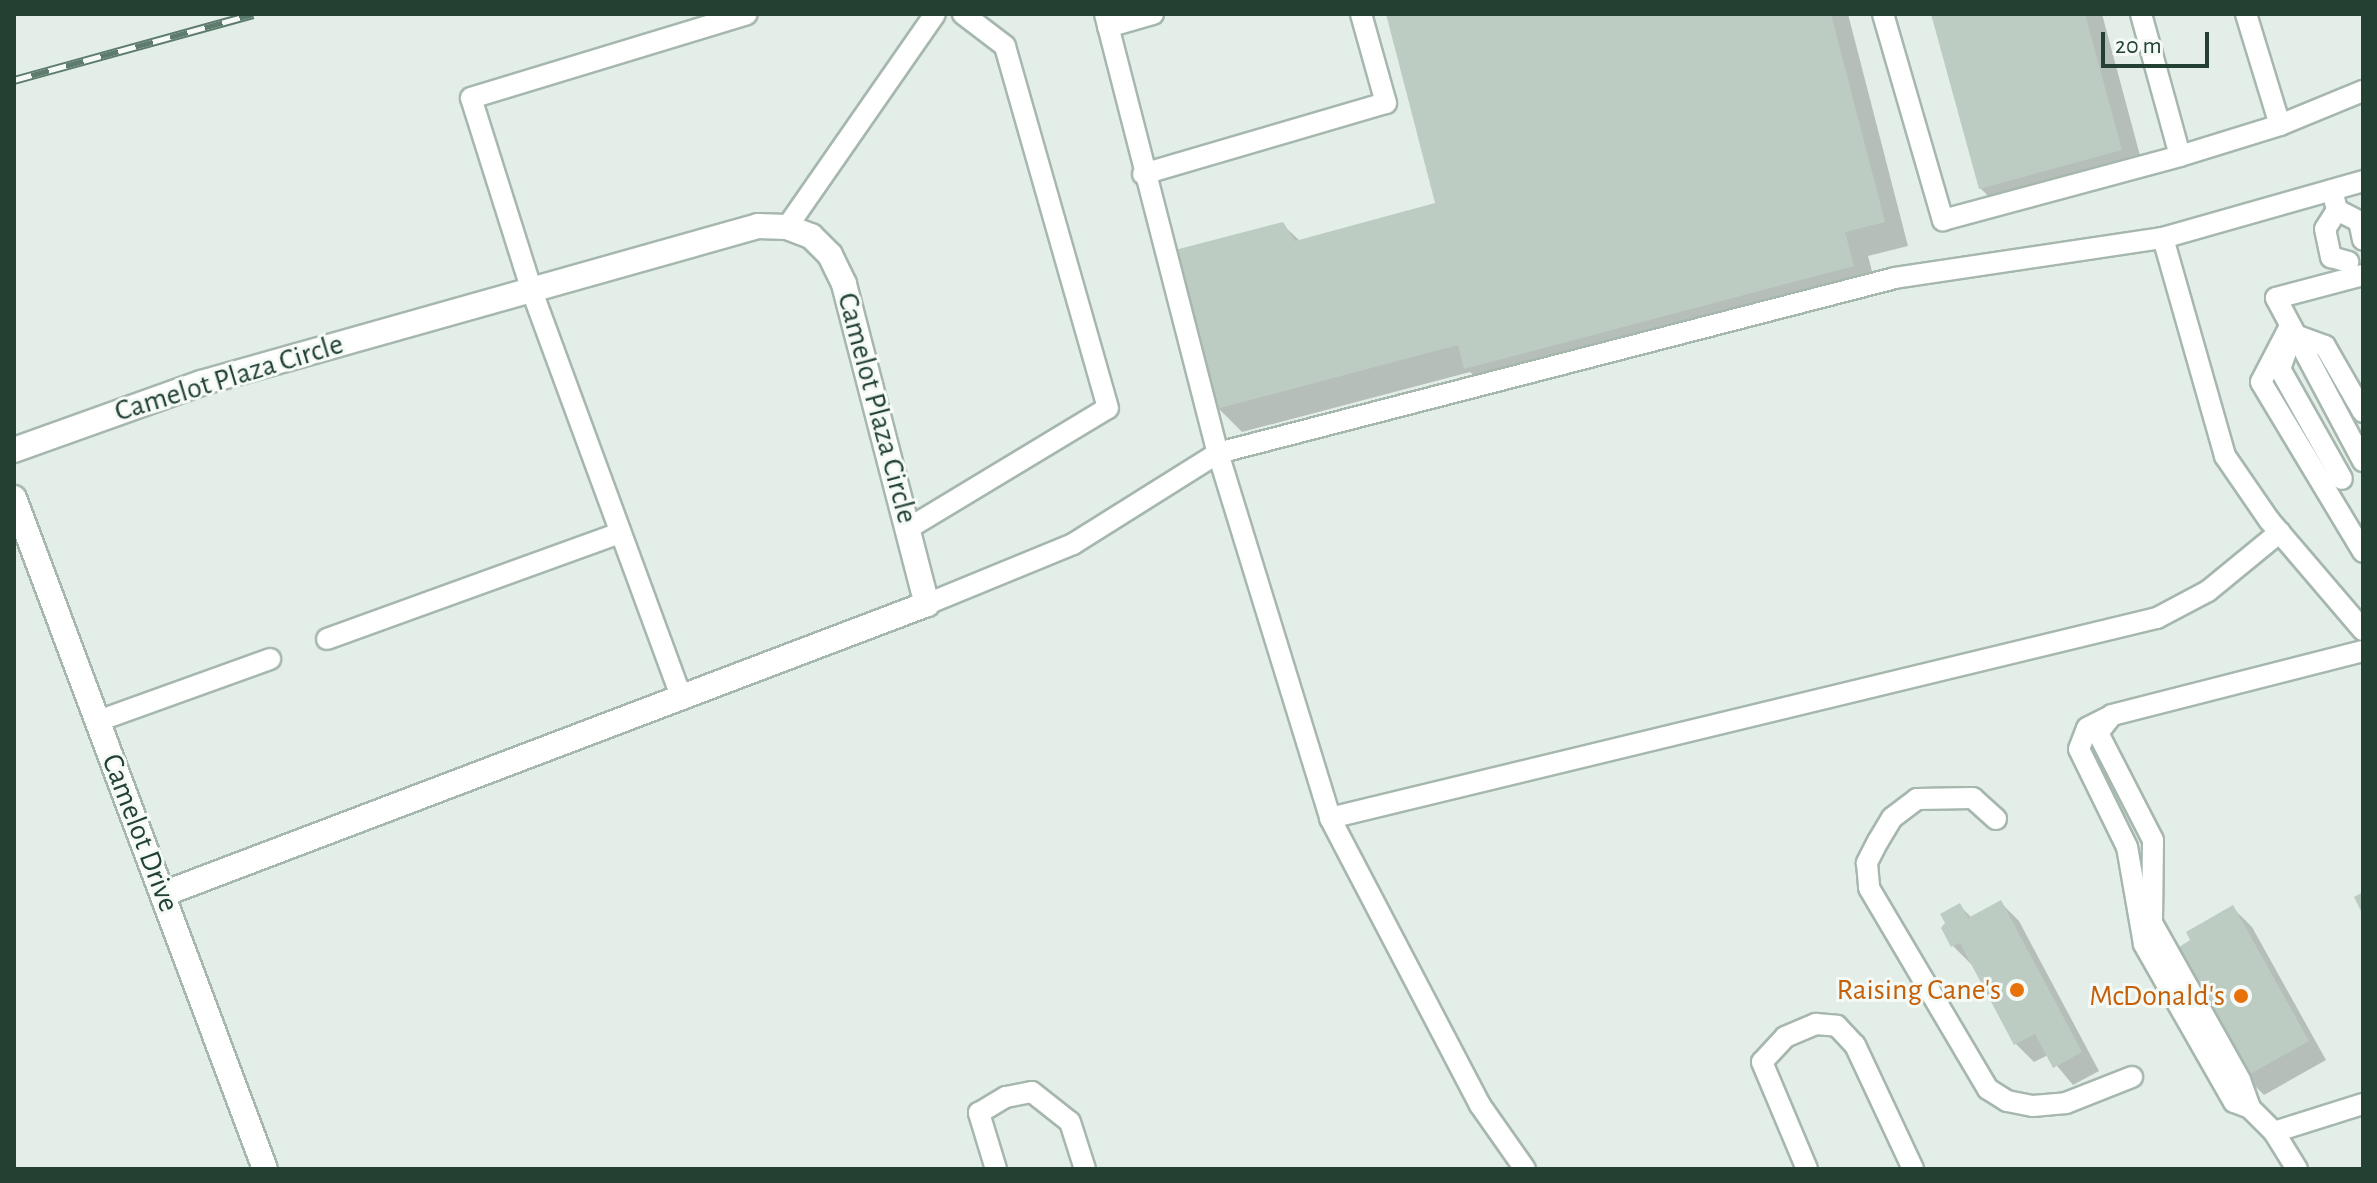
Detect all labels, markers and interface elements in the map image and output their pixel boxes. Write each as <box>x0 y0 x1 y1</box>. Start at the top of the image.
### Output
scale bar <box>2105 16 2213 66</box>
text: 20 m <box>2115 34 2162 58</box>
street label: Camelot Plaza Circle <box>829 289 925 527</box>
street label: Camelot Plaza Circle <box>110 326 348 430</box>
street label: Camelot Drive <box>93 749 187 917</box>
place label: Raising Cane's <box>1837 972 2001 1008</box>
place label: McDonald's <box>2089 978 2225 1014</box>
marker: Raising Cane's <box>2008 981 2026 999</box>
marker: McDonald's <box>2232 987 2250 1005</box>

